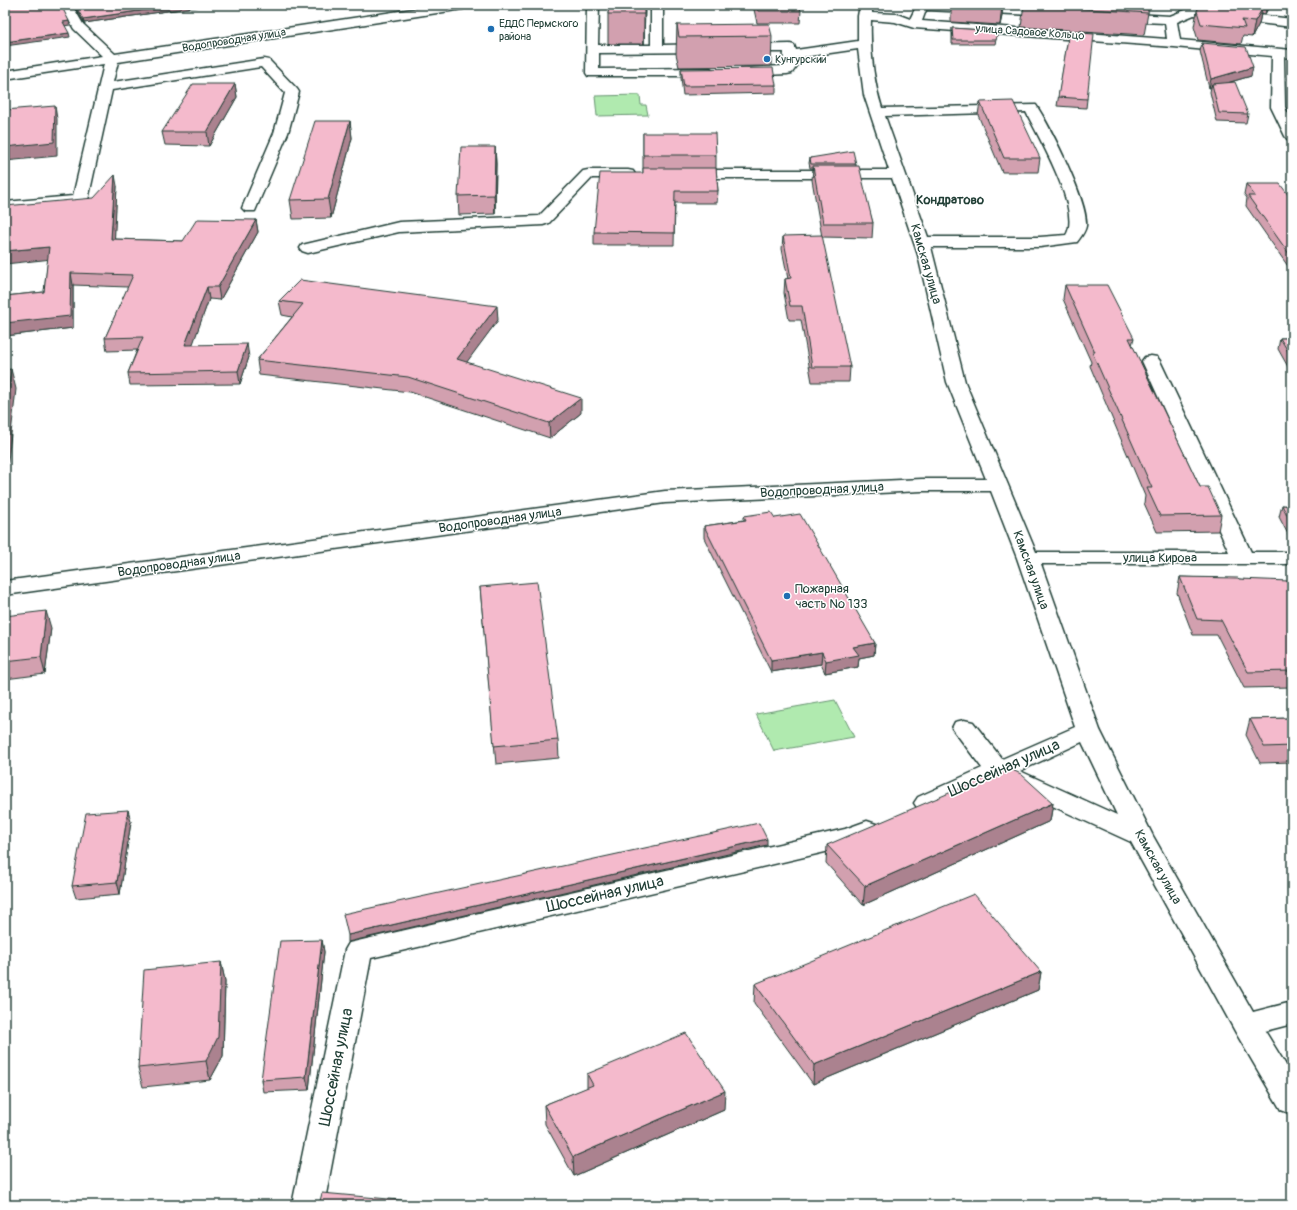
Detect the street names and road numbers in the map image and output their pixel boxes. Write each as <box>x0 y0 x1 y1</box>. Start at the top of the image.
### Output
street label: улица Садовое Кольцо <box>974 22 1085 42</box>
street label: Водопроводная улица <box>181 25 287 55</box>
street label: Камская улица <box>907 222 945 306</box>
street label: Водопроводная улица <box>760 479 884 501</box>
street label: Водопроводная улица <box>438 503 562 537</box>
street label: Камская улица <box>1009 528 1053 612</box>
street label: Водопроводная улица <box>117 547 241 581</box>
street label: улица Кирова <box>1122 550 1197 566</box>
street label: Шоссейная улица <box>945 735 1063 801</box>
street label: Камская улица <box>1131 827 1185 907</box>
street label: Шоссейная улица <box>544 871 666 917</box>
street label: Шоссейная улица <box>315 1006 357 1128</box>

